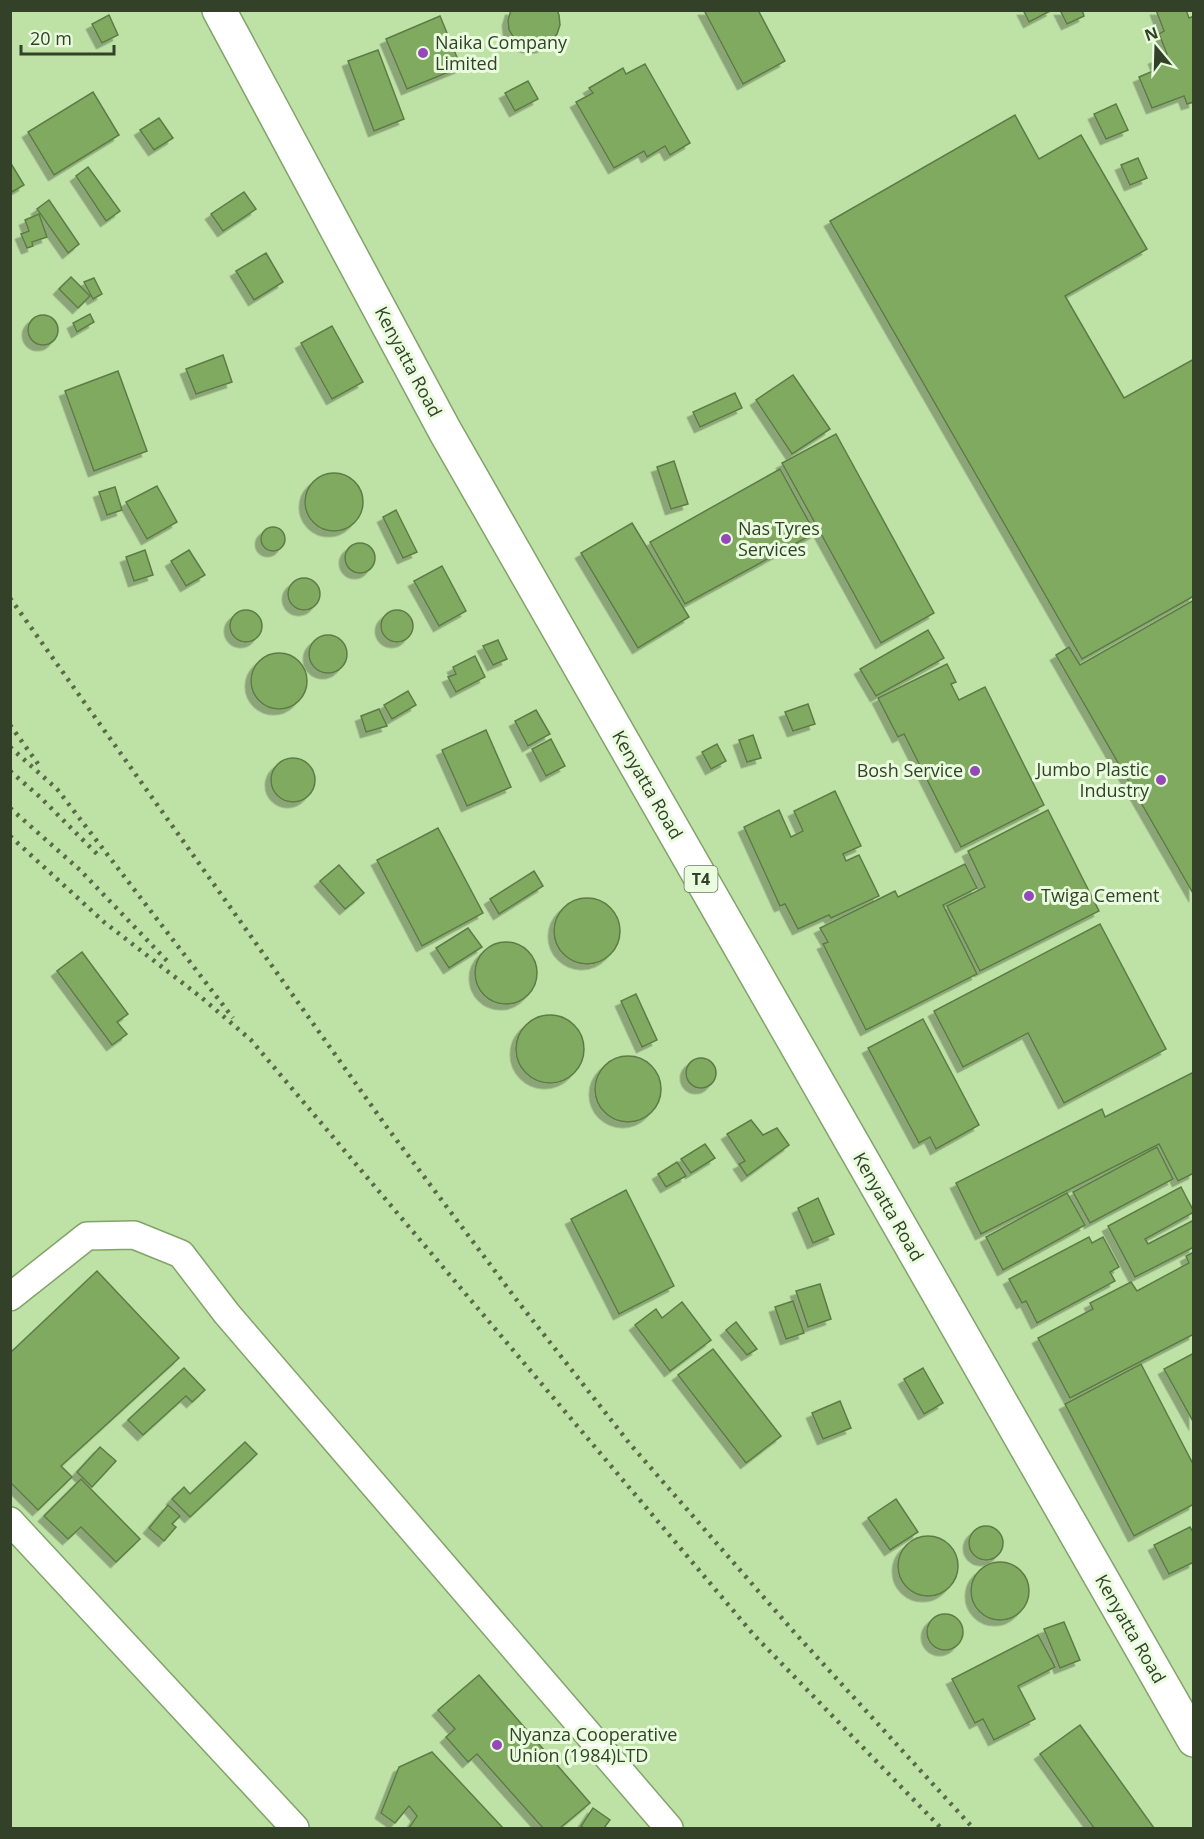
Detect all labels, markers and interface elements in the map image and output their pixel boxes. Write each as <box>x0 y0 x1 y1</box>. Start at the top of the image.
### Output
scale bar <box>21 18 114 56</box>
north arrow <box>1126 18 1186 78</box>
text: N <box>1141 21 1161 46</box>
text: 20 m <box>30 26 72 50</box>
place label: Naika Company Limited <box>435 30 568 75</box>
marker: Naika Company Limited <box>416 46 430 60</box>
street label: Kenyatta Road <box>370 302 448 421</box>
place label: Nas Tyres Services <box>738 516 820 561</box>
marker: Nas Tyres Services <box>719 532 733 546</box>
street label: Kenyatta Road <box>607 726 689 843</box>
place label: Jumbo Plastic Industry <box>1034 757 1150 802</box>
place label: Bosh Service <box>857 758 963 782</box>
marker: Bosh Service <box>968 764 982 778</box>
marker: Jumbo Plastic Industry <box>1154 773 1168 787</box>
road number: T4 <box>684 866 718 892</box>
place label: Twiga Cement <box>1041 883 1160 907</box>
marker: Twiga Cement <box>1022 889 1036 903</box>
street label: Kenyatta Road <box>848 1148 930 1265</box>
street label: Kenyatta Road <box>1090 1570 1172 1687</box>
place label: Nyanza Cooperative Union (1984)LTD <box>509 1722 677 1767</box>
marker: Nyanza Cooperative Union (1984)LTD <box>490 1738 504 1752</box>

